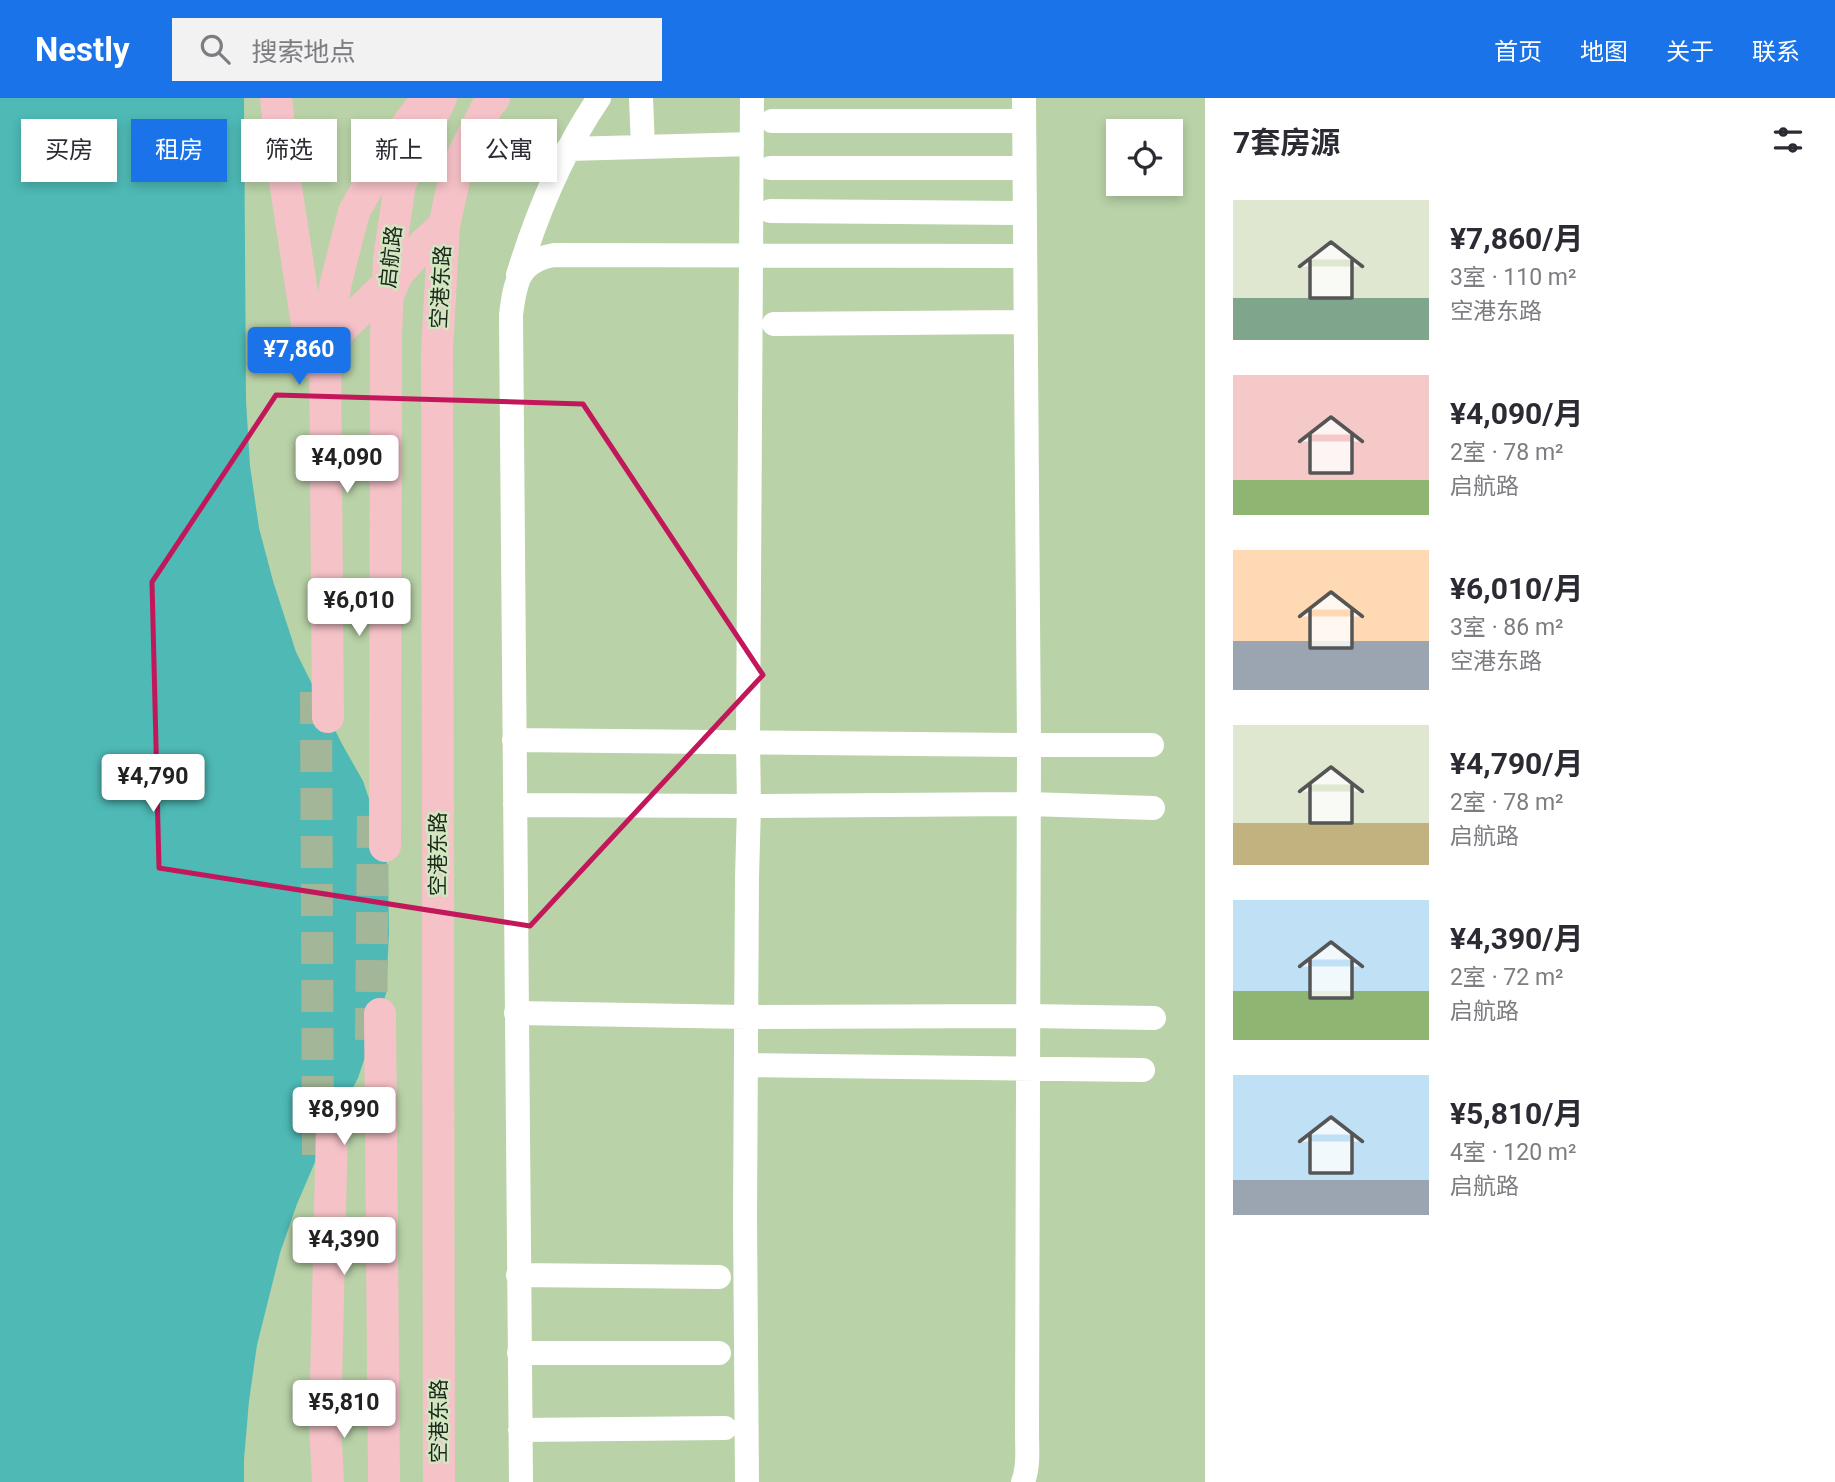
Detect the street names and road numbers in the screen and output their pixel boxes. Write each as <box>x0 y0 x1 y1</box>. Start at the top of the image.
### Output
street label: 启航路 <box>376 224 406 290</box>
street label: 空港东路 <box>427 244 455 330</box>
street label: 空港东路 <box>426 812 450 896</box>
street label: 空港东路 <box>427 1379 451 1463</box>

